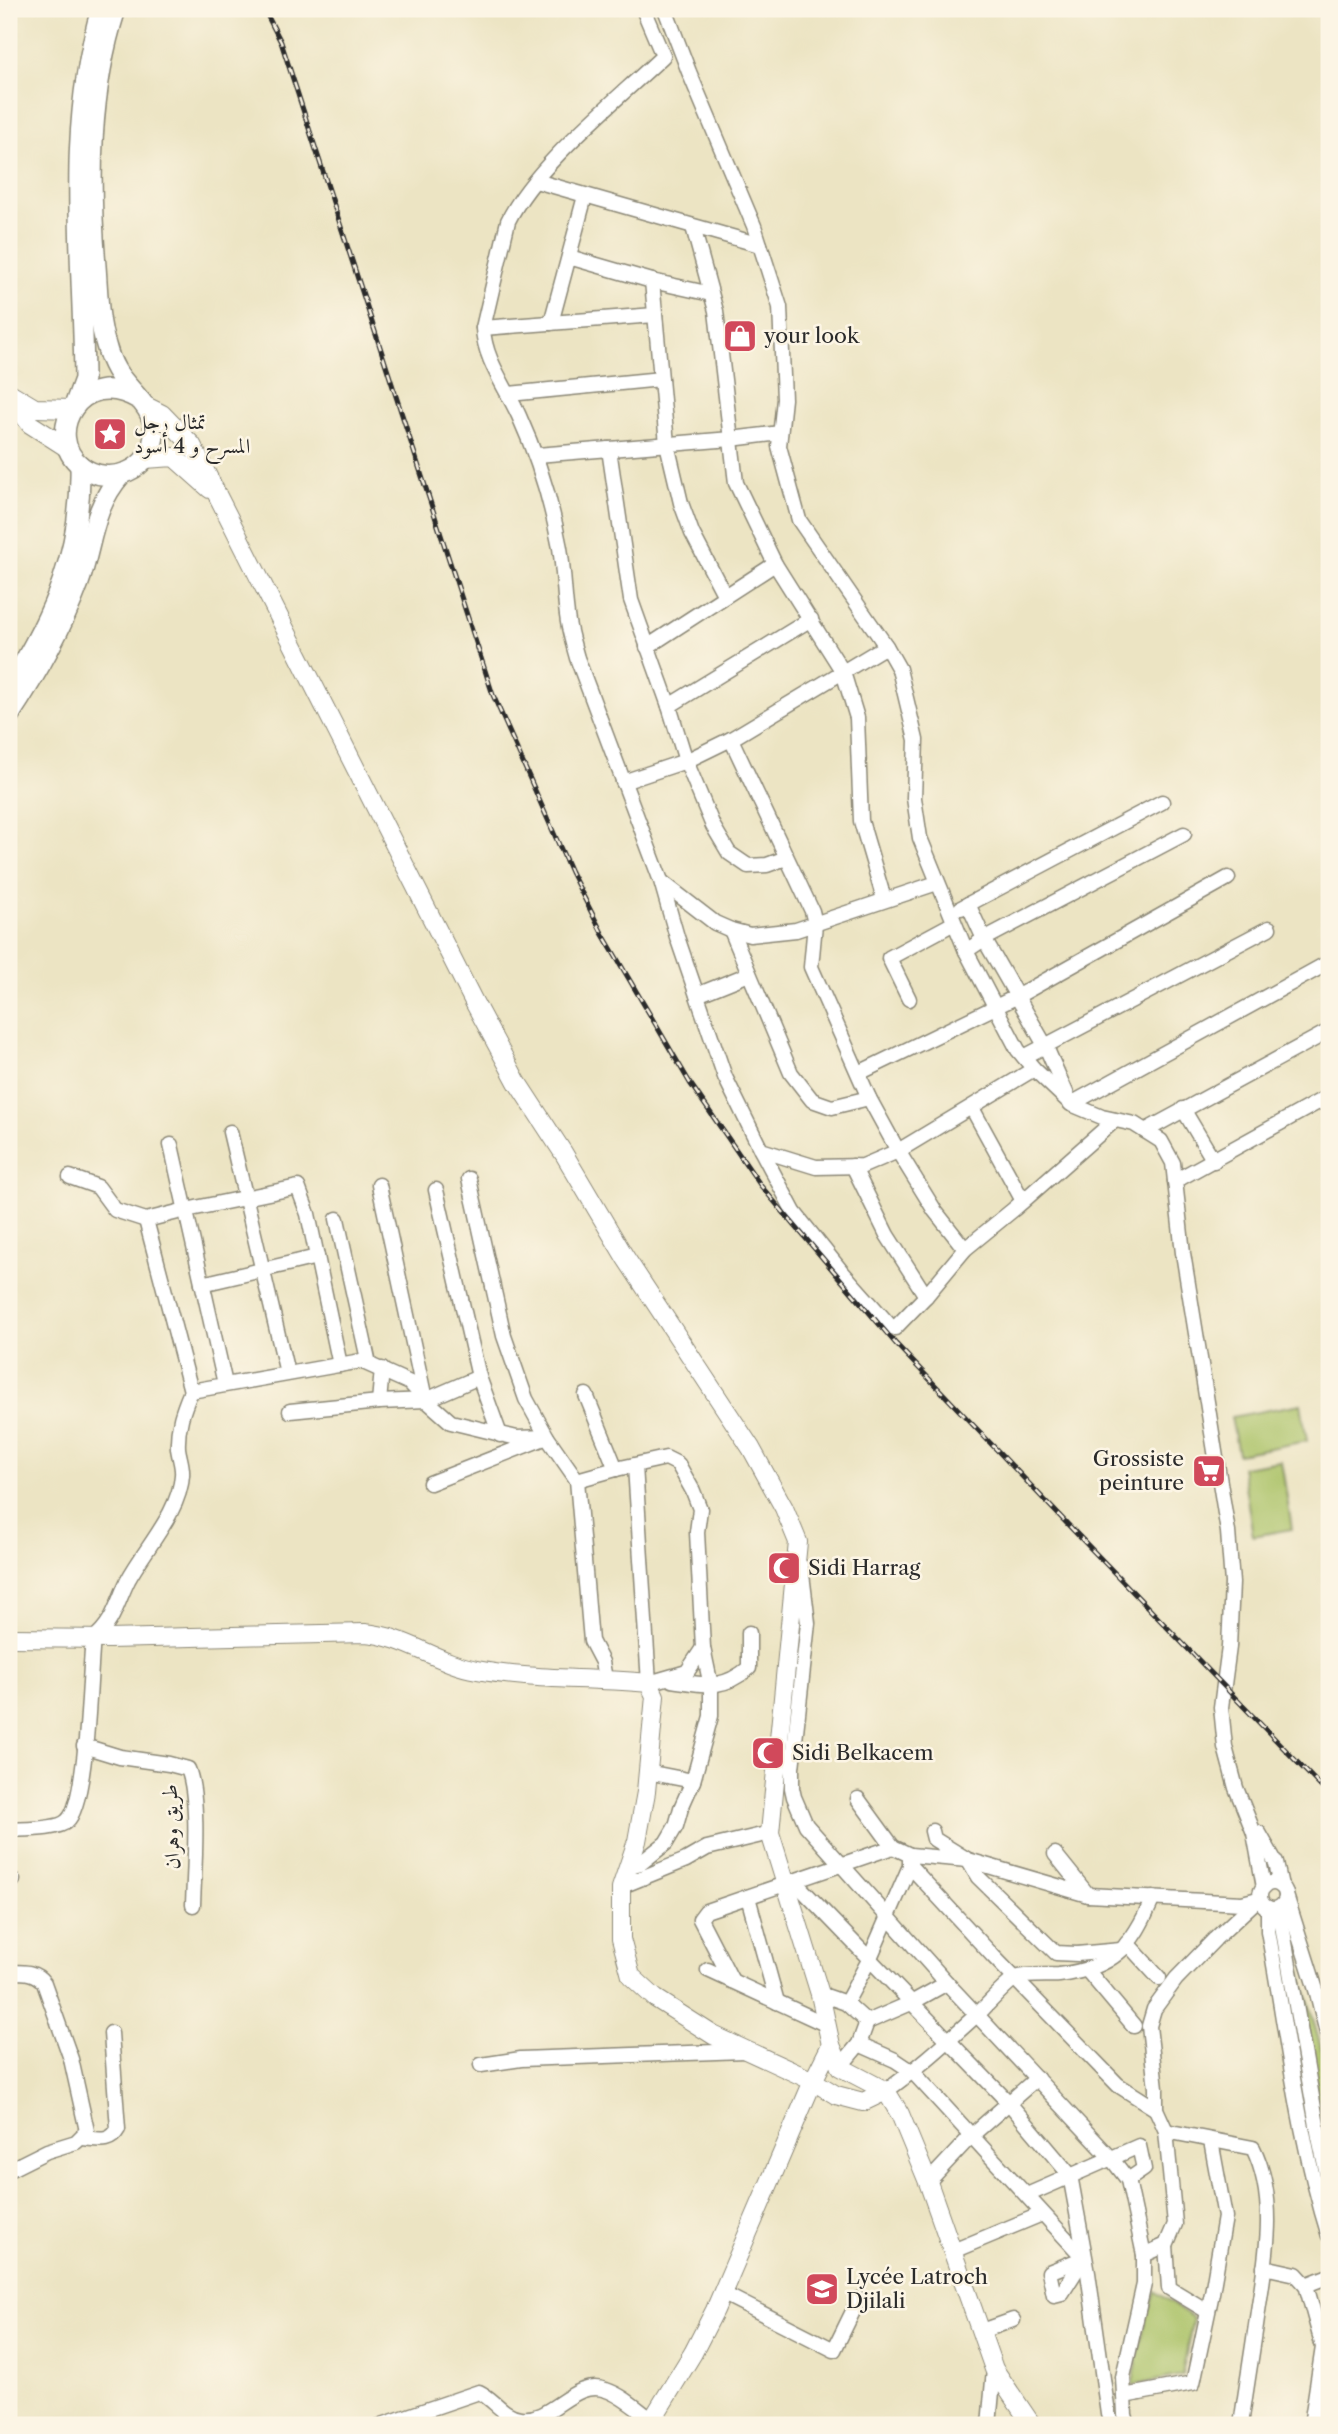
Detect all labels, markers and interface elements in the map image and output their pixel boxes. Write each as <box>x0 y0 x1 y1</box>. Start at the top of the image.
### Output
shop icon: your look <box>721 317 759 355</box>
place label: your look <box>763 323 860 348</box>
place label: تمثال رجل المسرح و 4 أسود <box>134 409 250 465</box>
place icon: تمثال رجل المسرح و 4 أسود <box>91 415 129 453</box>
place label: Grossiste peinture <box>1093 1446 1184 1495</box>
supermarket icon: Grossiste peinture <box>1190 1452 1228 1490</box>
mosque icon: Sidi Harrag <box>765 1549 803 1587</box>
place label: Sidi Harrag <box>808 1555 921 1580</box>
mosque icon: Sidi Belkacem <box>749 1734 787 1772</box>
place label: Sidi Belkacem <box>792 1740 934 1765</box>
street label: طريق وهران <box>157 1784 185 1870</box>
place label: Lycée Latroch Djilali <box>846 2264 988 2313</box>
school or university icon: Lycée Latroch Djilali <box>803 2270 841 2308</box>

